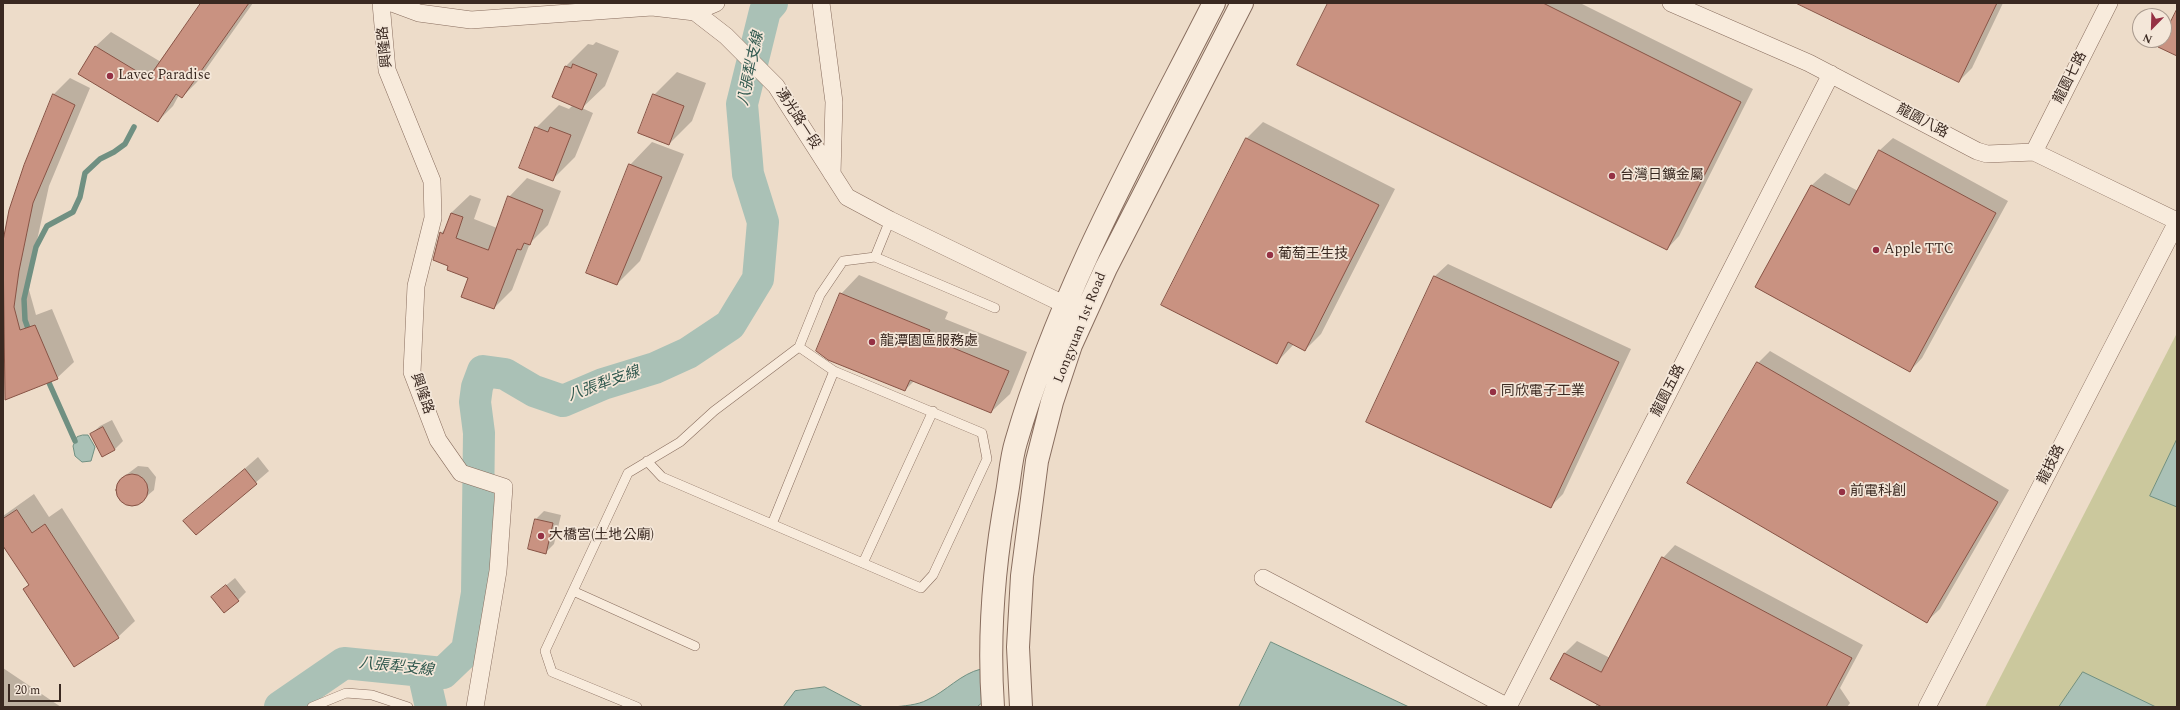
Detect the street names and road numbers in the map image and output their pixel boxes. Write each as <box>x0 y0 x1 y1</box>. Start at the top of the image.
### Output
street label: 興隆路 <box>375 25 397 69</box>
street label: 龍園七路 <box>2051 49 2091 107</box>
street label: 湧光路一段 <box>771 85 823 153</box>
street label: 龍園八路 <box>1893 101 1951 143</box>
street label: Longyuan 1st Road <box>1051 270 1111 386</box>
street label: 龍園五路 <box>1649 362 1689 420</box>
street label: 興隆路 <box>406 371 436 417</box>
street label: 龍技路 <box>2035 442 2069 488</box>

